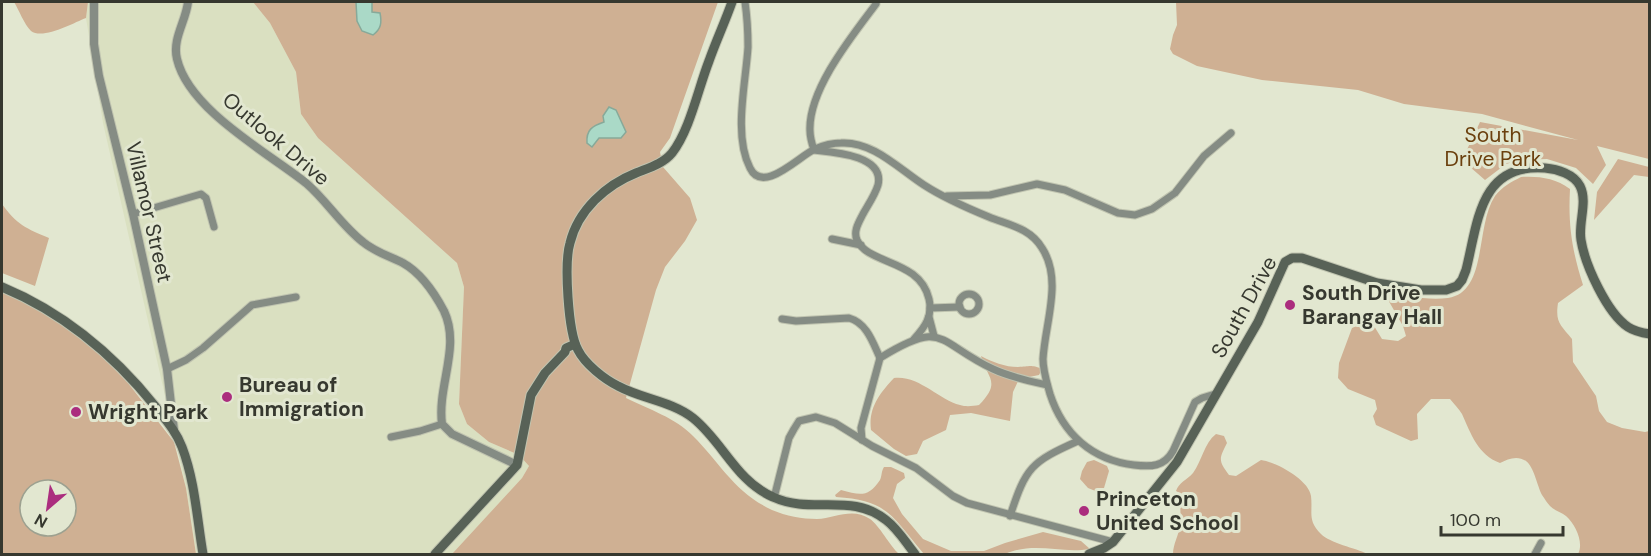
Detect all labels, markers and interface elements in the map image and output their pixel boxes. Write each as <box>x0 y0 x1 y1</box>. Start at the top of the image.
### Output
street label: Outlook Drive <box>216 86 336 192</box>
park label: South Drive Park <box>1445 121 1542 173</box>
street label: Villamor Street <box>119 139 179 285</box>
street label: South Drive <box>1205 251 1283 363</box>
place label: South Drive Barangay Hall <box>1302 279 1442 331</box>
marker: South Drive Barangay Hall <box>1283 298 1297 312</box>
place label: Bureau of Immigration <box>239 371 364 423</box>
marker: Bureau of Immigration <box>220 390 234 404</box>
place label: Wright Park <box>88 398 208 426</box>
marker: Wright Park <box>69 405 83 419</box>
north arrow <box>18 478 78 538</box>
place label: Princeton United School <box>1096 485 1239 537</box>
scale bar <box>1441 499 1562 537</box>
marker: Princeton United School <box>1077 504 1091 518</box>
text: 100 m <box>1450 508 1501 532</box>
text: N <box>31 509 51 533</box>

